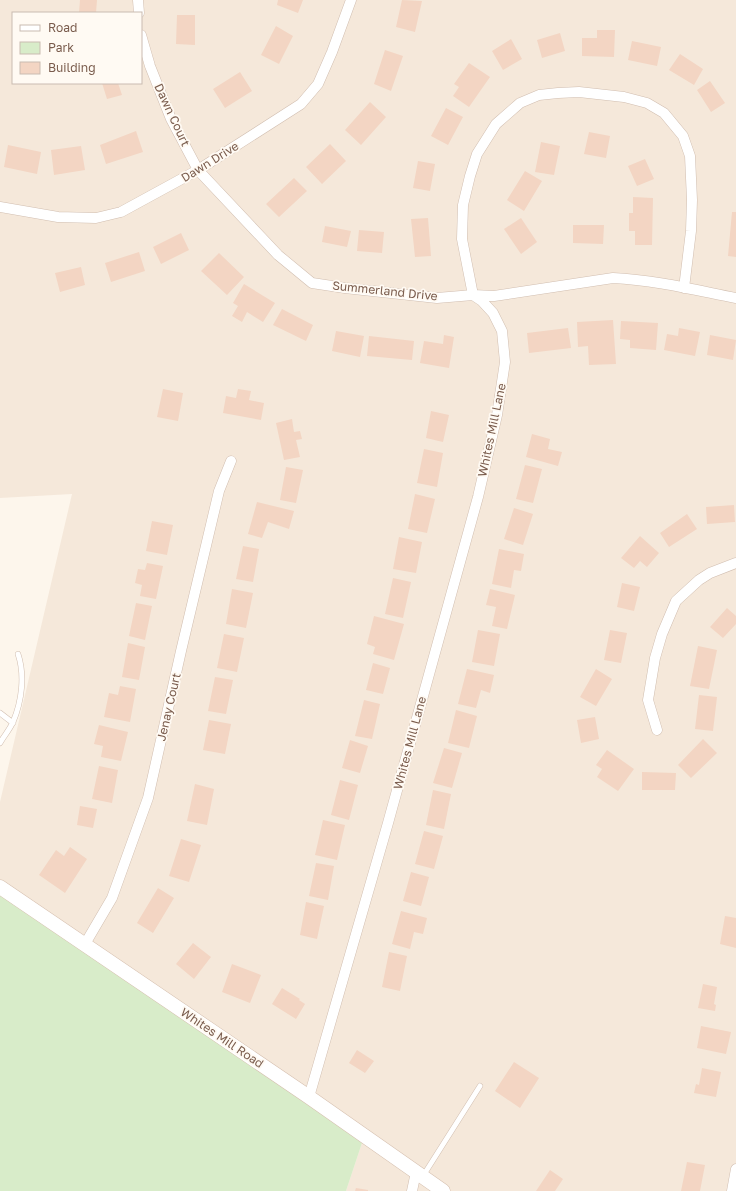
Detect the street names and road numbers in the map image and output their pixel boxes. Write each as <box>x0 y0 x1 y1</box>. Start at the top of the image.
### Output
street label: Dawn Court <box>151 81 194 149</box>
street label: Dawn Drive <box>178 138 241 185</box>
street label: Summerland Drive <box>332 278 439 304</box>
street label: Whites Mill Lane <box>474 382 509 478</box>
street label: Jenay Court <box>153 671 184 742</box>
street label: Whites Mill Lane <box>390 695 429 791</box>
street label: Whites Mill Road <box>178 1004 267 1071</box>

